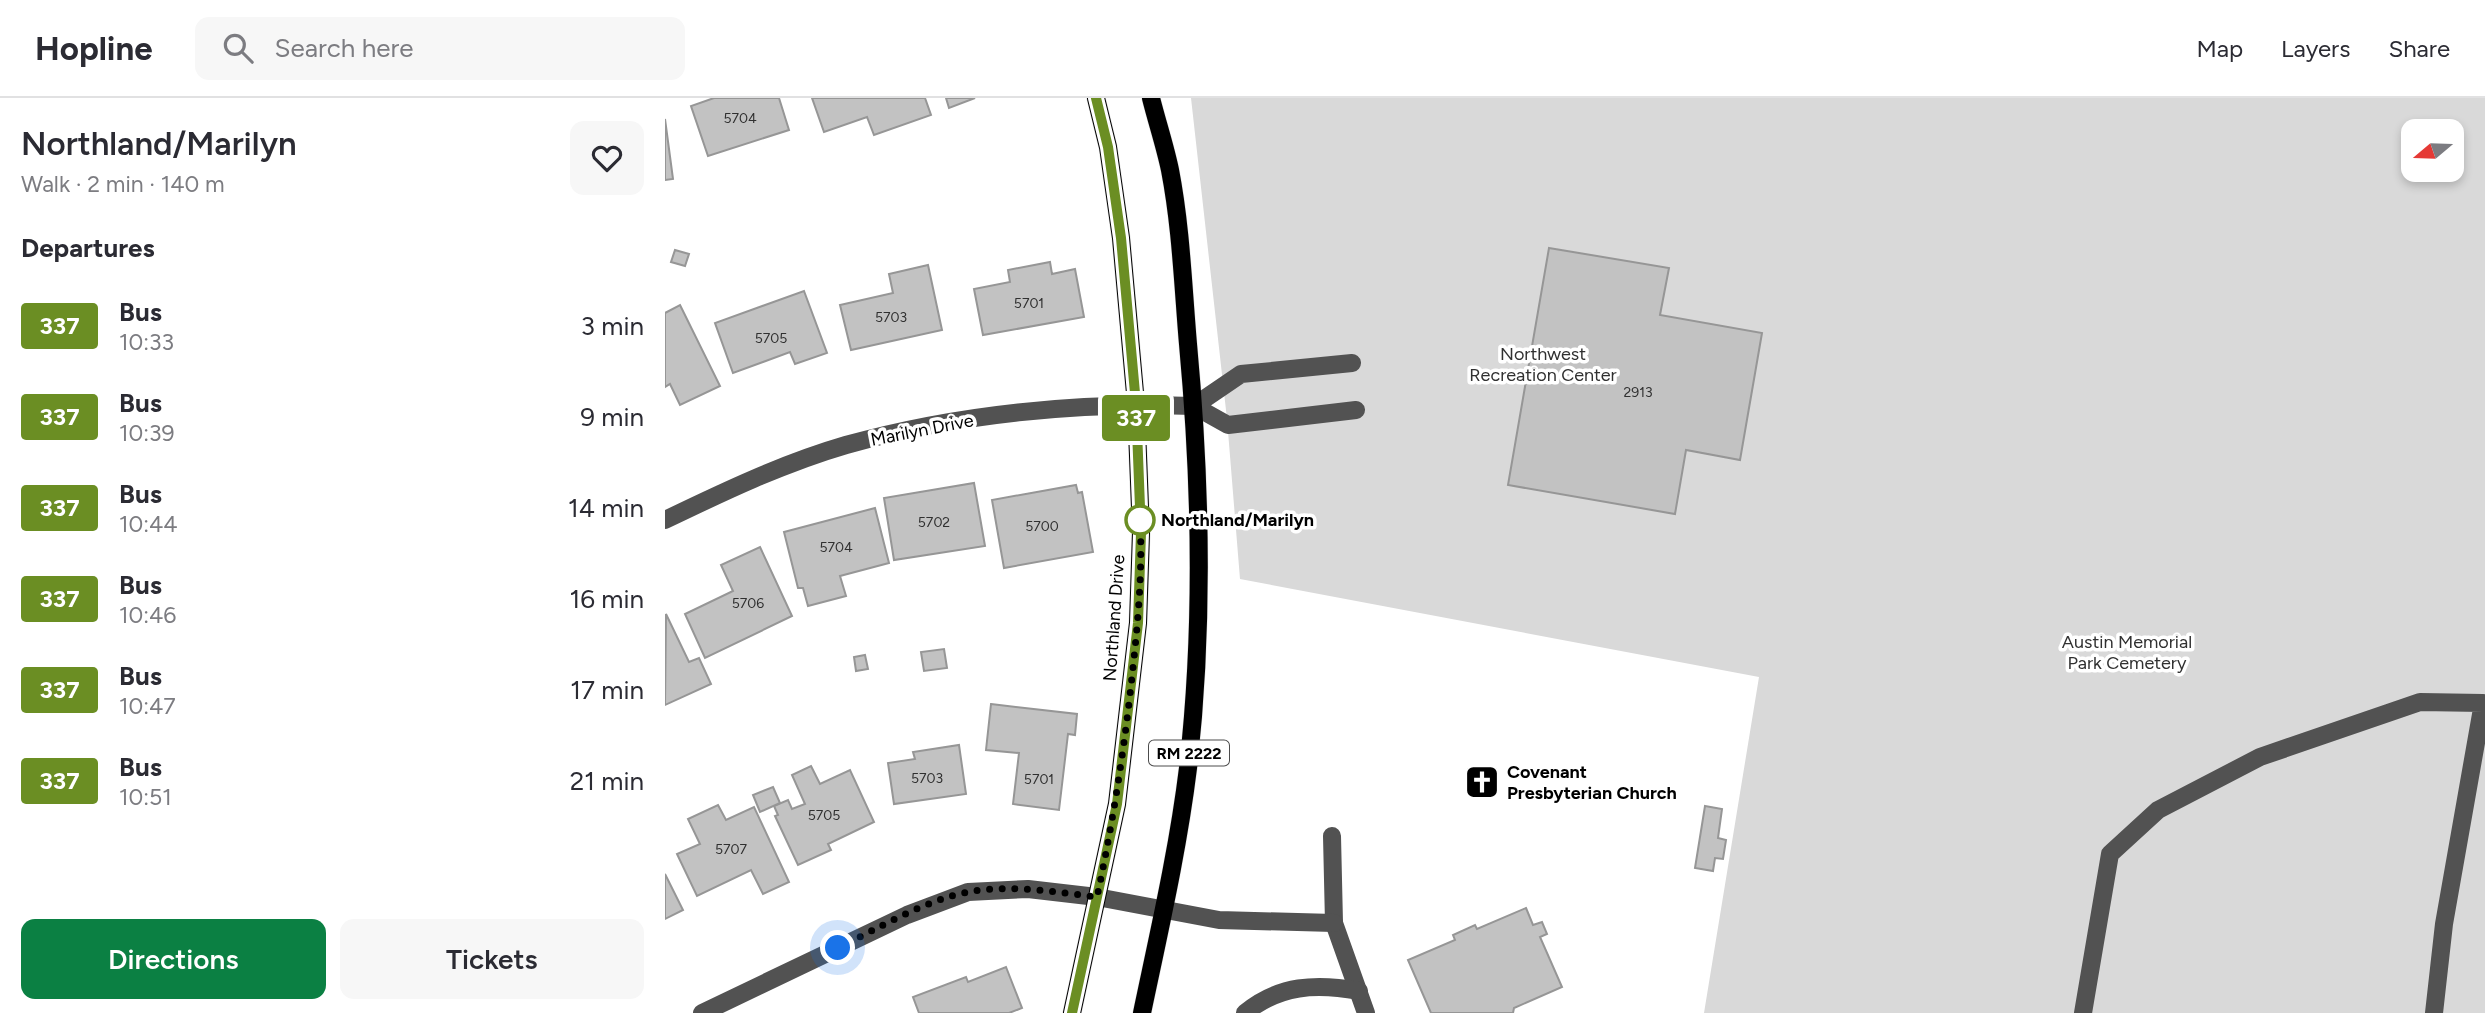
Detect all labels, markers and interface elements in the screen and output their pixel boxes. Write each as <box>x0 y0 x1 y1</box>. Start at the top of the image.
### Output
search box <box>195 17 685 80</box>
text: Hopline <box>35 29 153 68</box>
icon: search <box>219 29 257 67</box>
text: Search here <box>275 32 413 64</box>
text: Map <box>2196 34 2243 63</box>
text: Layers <box>2281 34 2350 63</box>
text: Share <box>2388 34 2450 63</box>
house number: 5704 <box>723 110 757 127</box>
north arrow <box>2401 119 2464 182</box>
map controls <box>2401 119 2464 182</box>
button: heart <box>570 121 644 195</box>
text: Northland/Marilyn <box>21 124 297 163</box>
text: Walk · 2 min · 140 m <box>21 170 225 198</box>
text: Departures <box>21 232 155 264</box>
house number: 5701 <box>1014 295 1044 312</box>
text: Bus <box>119 296 162 328</box>
house number: 5703 <box>875 309 907 326</box>
text: 3 min <box>581 310 644 342</box>
text: 337 <box>39 311 80 340</box>
text: 10:33 <box>119 328 174 356</box>
house number: 5705 <box>755 330 787 347</box>
park label: Northwest Recreation Center <box>1469 343 1617 386</box>
house number: 2913 <box>1623 384 1653 401</box>
text: Bus <box>119 387 162 419</box>
line badge: 337 <box>1096 395 1176 441</box>
text: 9 min <box>580 401 644 433</box>
text: 337 <box>39 402 80 431</box>
text: 337 <box>1116 403 1156 432</box>
street label: Marilyn Drive <box>869 409 975 451</box>
text: 10:39 <box>119 419 175 447</box>
text: Bus <box>119 478 162 510</box>
text: 14 min <box>568 492 644 524</box>
text: 337 <box>39 493 80 522</box>
marker: Northland/Marilyn <box>1125 505 1155 535</box>
place label: Northland/Marilyn <box>1161 509 1314 531</box>
text: 10:44 <box>119 510 178 538</box>
house number: 5702 <box>918 514 950 531</box>
house number: 5700 <box>1025 518 1059 535</box>
house number: 5704 <box>819 539 853 556</box>
street label: Northland Drive <box>1099 554 1129 682</box>
text: Bus <box>119 569 162 601</box>
text: 16 min <box>569 583 644 615</box>
text: 337 <box>39 584 80 613</box>
house number: 5706 <box>732 595 764 612</box>
text: 10:46 <box>119 601 176 629</box>
park label: Austin Memorial Park Cemetery <box>2062 631 2192 674</box>
text: Bus <box>119 660 162 692</box>
text: 17 min <box>570 674 644 706</box>
text: 337 <box>39 675 80 704</box>
text: 10:47 <box>119 692 176 720</box>
road number: RM 2222 <box>1149 740 1229 766</box>
text: Bus <box>119 751 162 783</box>
place label: Covenant Presbyterian Church <box>1507 761 1677 804</box>
church icon: Covenant Presbyterian Church <box>1463 763 1501 801</box>
text: 21 min <box>570 765 644 797</box>
text: 337 <box>39 766 80 795</box>
house number: 5703 <box>911 770 943 787</box>
house number: 5701 <box>1024 771 1054 788</box>
text: 10:51 <box>119 783 172 811</box>
house number: 5705 <box>808 807 840 824</box>
house number: 5707 <box>715 841 748 858</box>
button: Directions <box>21 919 326 999</box>
button: Tickets <box>340 919 644 999</box>
your location <box>820 930 855 965</box>

